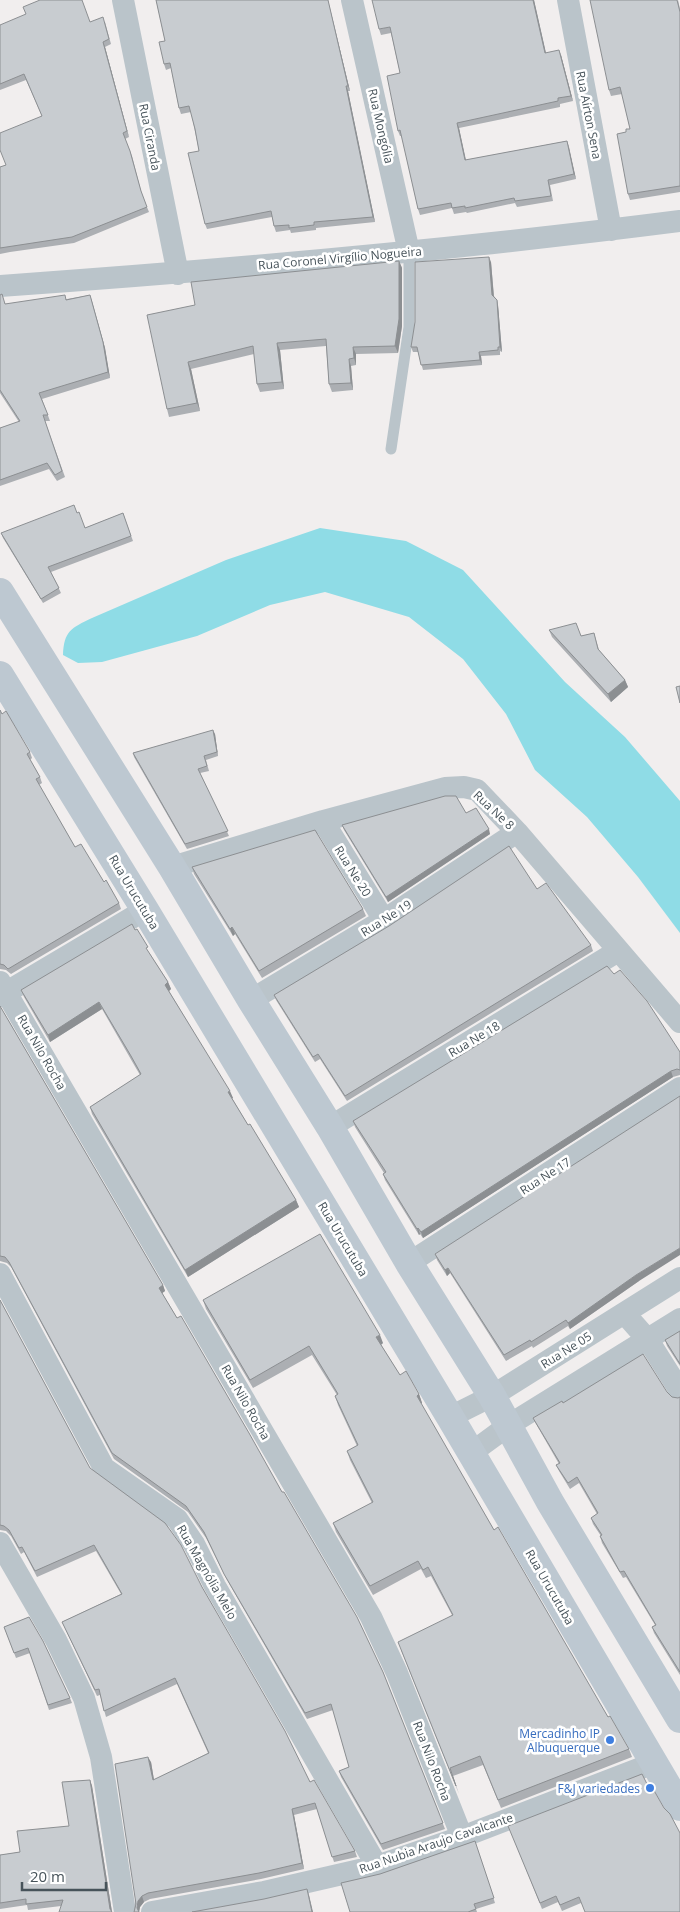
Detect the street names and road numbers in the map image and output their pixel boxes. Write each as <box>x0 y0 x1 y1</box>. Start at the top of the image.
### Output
street label: Rua Aírton Sena <box>572 70 606 160</box>
street label: Rua Mongólia <box>364 87 398 165</box>
street label: Rua Ciranda <box>135 102 165 172</box>
street label: Rua Coronel Virgílio Nogueira <box>257 242 423 274</box>
street label: Rua Ne 8 <box>470 787 518 833</box>
street label: Rua Ne 20 <box>331 842 375 900</box>
street label: Rua Urucutuba <box>105 851 163 933</box>
street label: Rua Ne 19 <box>357 896 415 940</box>
street label: Rua Nilo Rocha <box>14 1011 70 1093</box>
street label: Rua Ne 18 <box>445 1017 503 1061</box>
street label: Rua Ne 17 <box>516 1153 574 1199</box>
street label: Rua Urucutuba <box>314 1198 372 1280</box>
street label: Rua Ne 05 <box>537 1328 595 1372</box>
street label: Rua Nilo Rocha <box>218 1361 274 1443</box>
street label: Rua Magnólia Melo <box>173 1522 241 1622</box>
street label: Rua Urucutuba <box>522 1546 578 1628</box>
street label: Rua Nilo Rocha <box>409 1719 455 1803</box>
street label: Rua Nubia Araujo Cavalcante <box>357 1809 515 1877</box>

